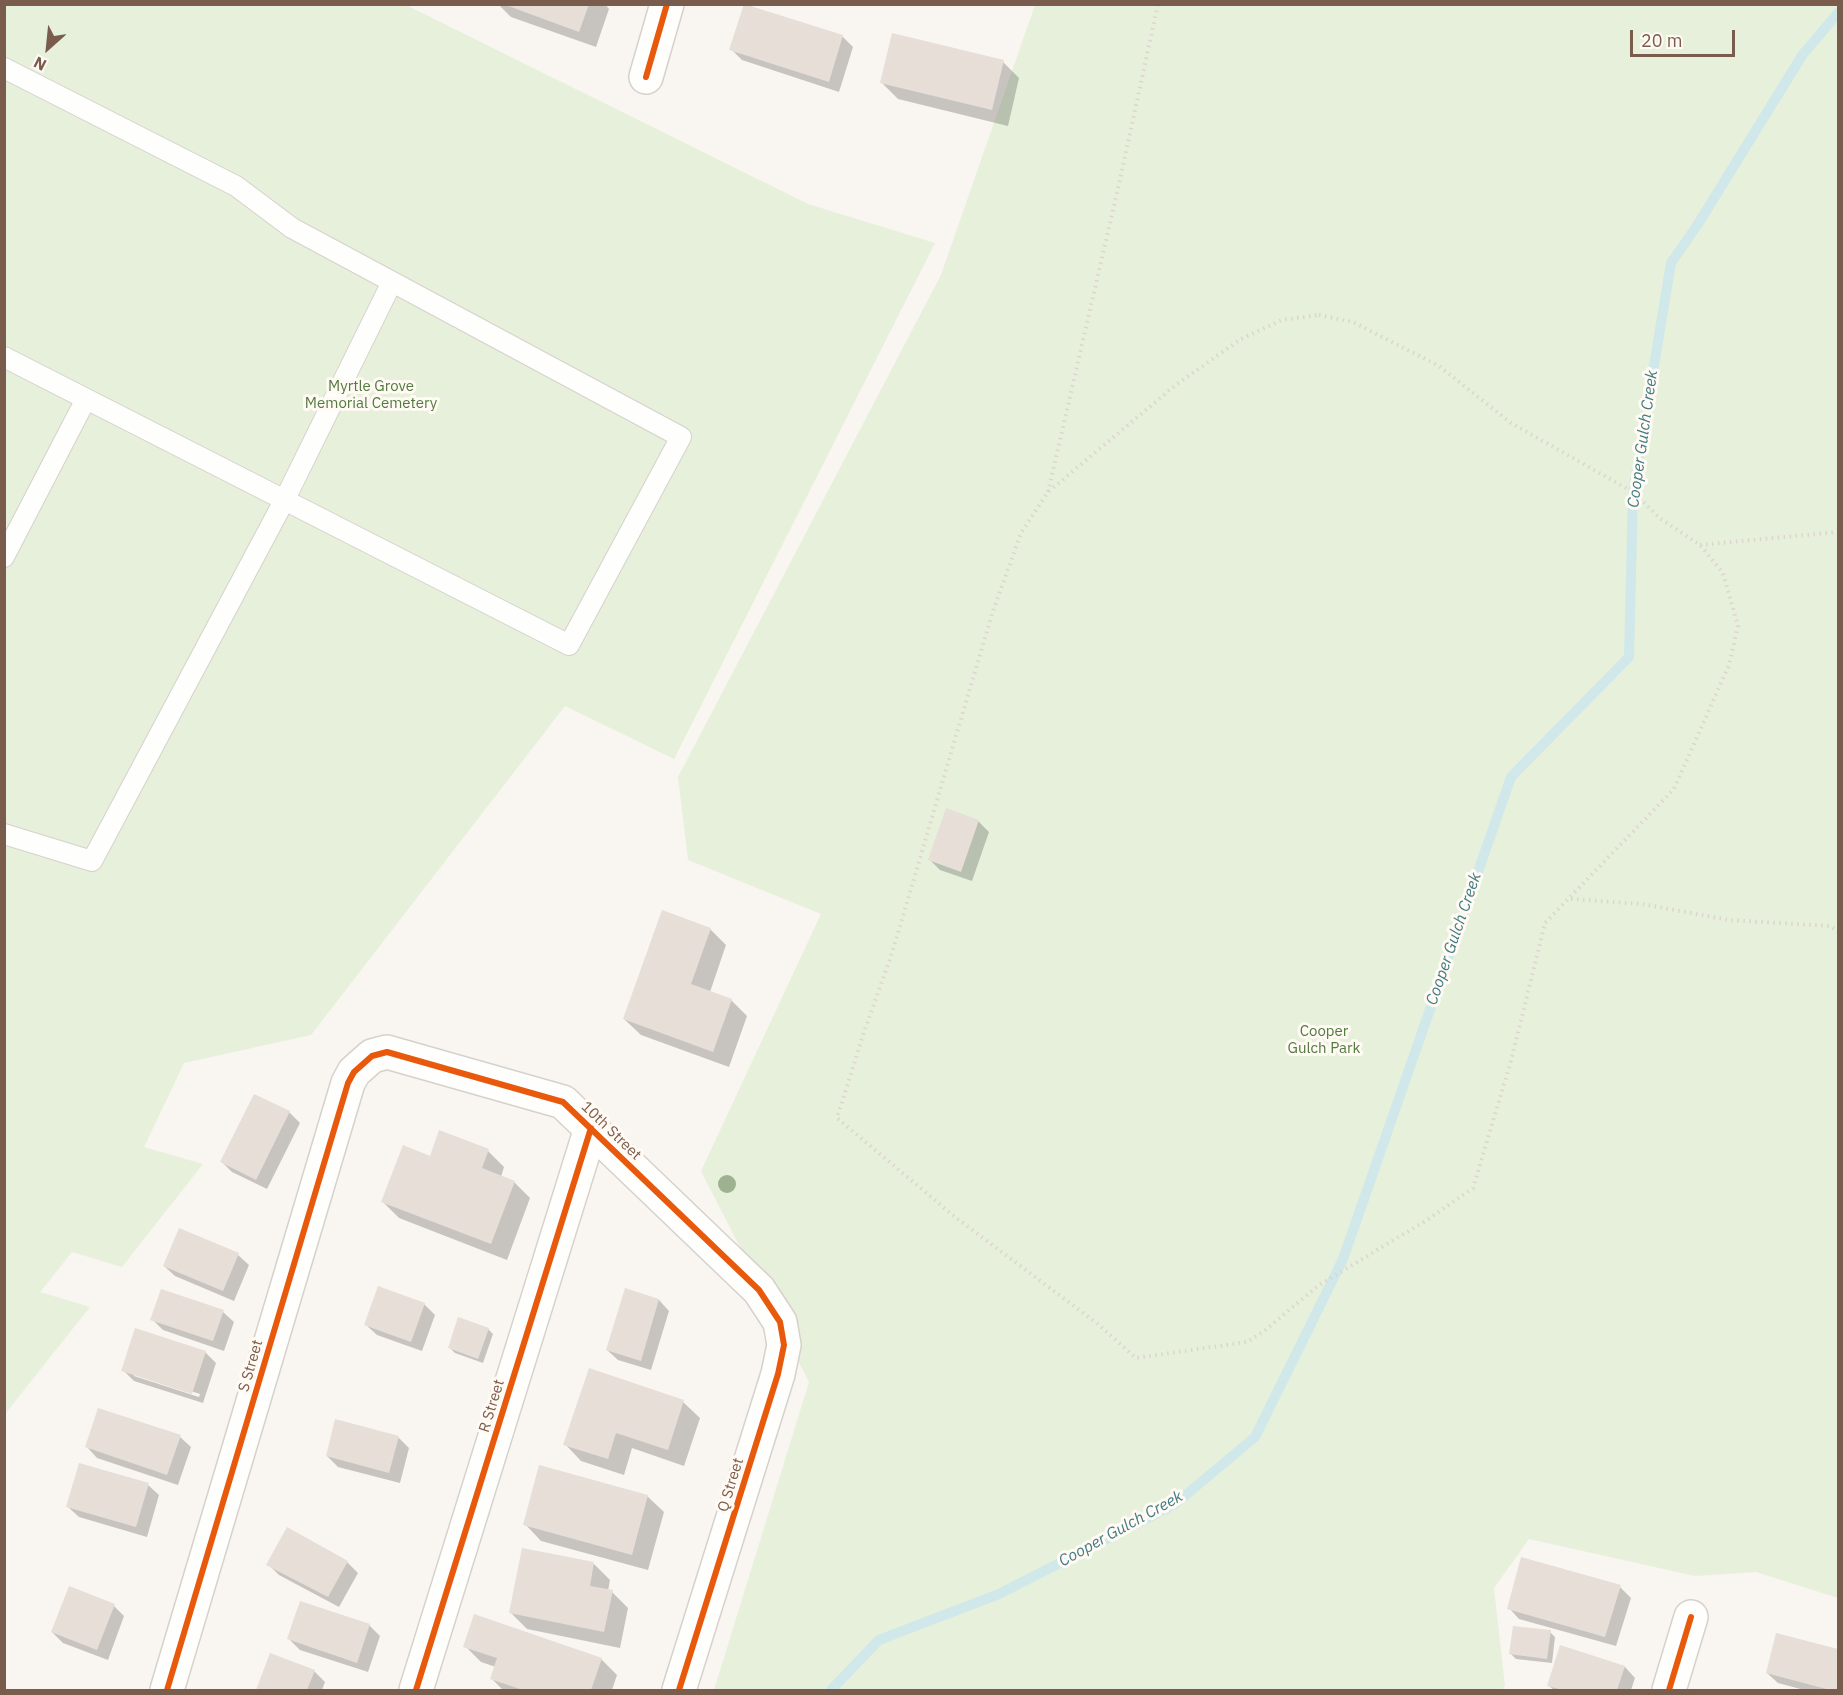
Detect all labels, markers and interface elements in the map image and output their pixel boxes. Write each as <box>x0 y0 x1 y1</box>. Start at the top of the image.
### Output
north arrow <box>18 18 78 78</box>
scale bar <box>1633 18 1738 56</box>
text: 20 m <box>1641 29 1683 52</box>
text: N <box>30 52 50 76</box>
water label: Cooper Gulch Creek <box>1624 369 1662 509</box>
park label: Myrtle Grove Memorial Cemetery <box>305 378 437 413</box>
water label: Cooper Gulch Creek <box>1422 870 1486 1008</box>
park label: Cooper Gulch Park <box>1288 1023 1360 1058</box>
street label: 10th Street <box>577 1098 645 1164</box>
street label: S Street <box>235 1338 267 1394</box>
street label: R Street <box>475 1377 509 1435</box>
street label: Q Street <box>714 1456 748 1514</box>
water label: Cooper Gulch Creek <box>1056 1487 1186 1571</box>

